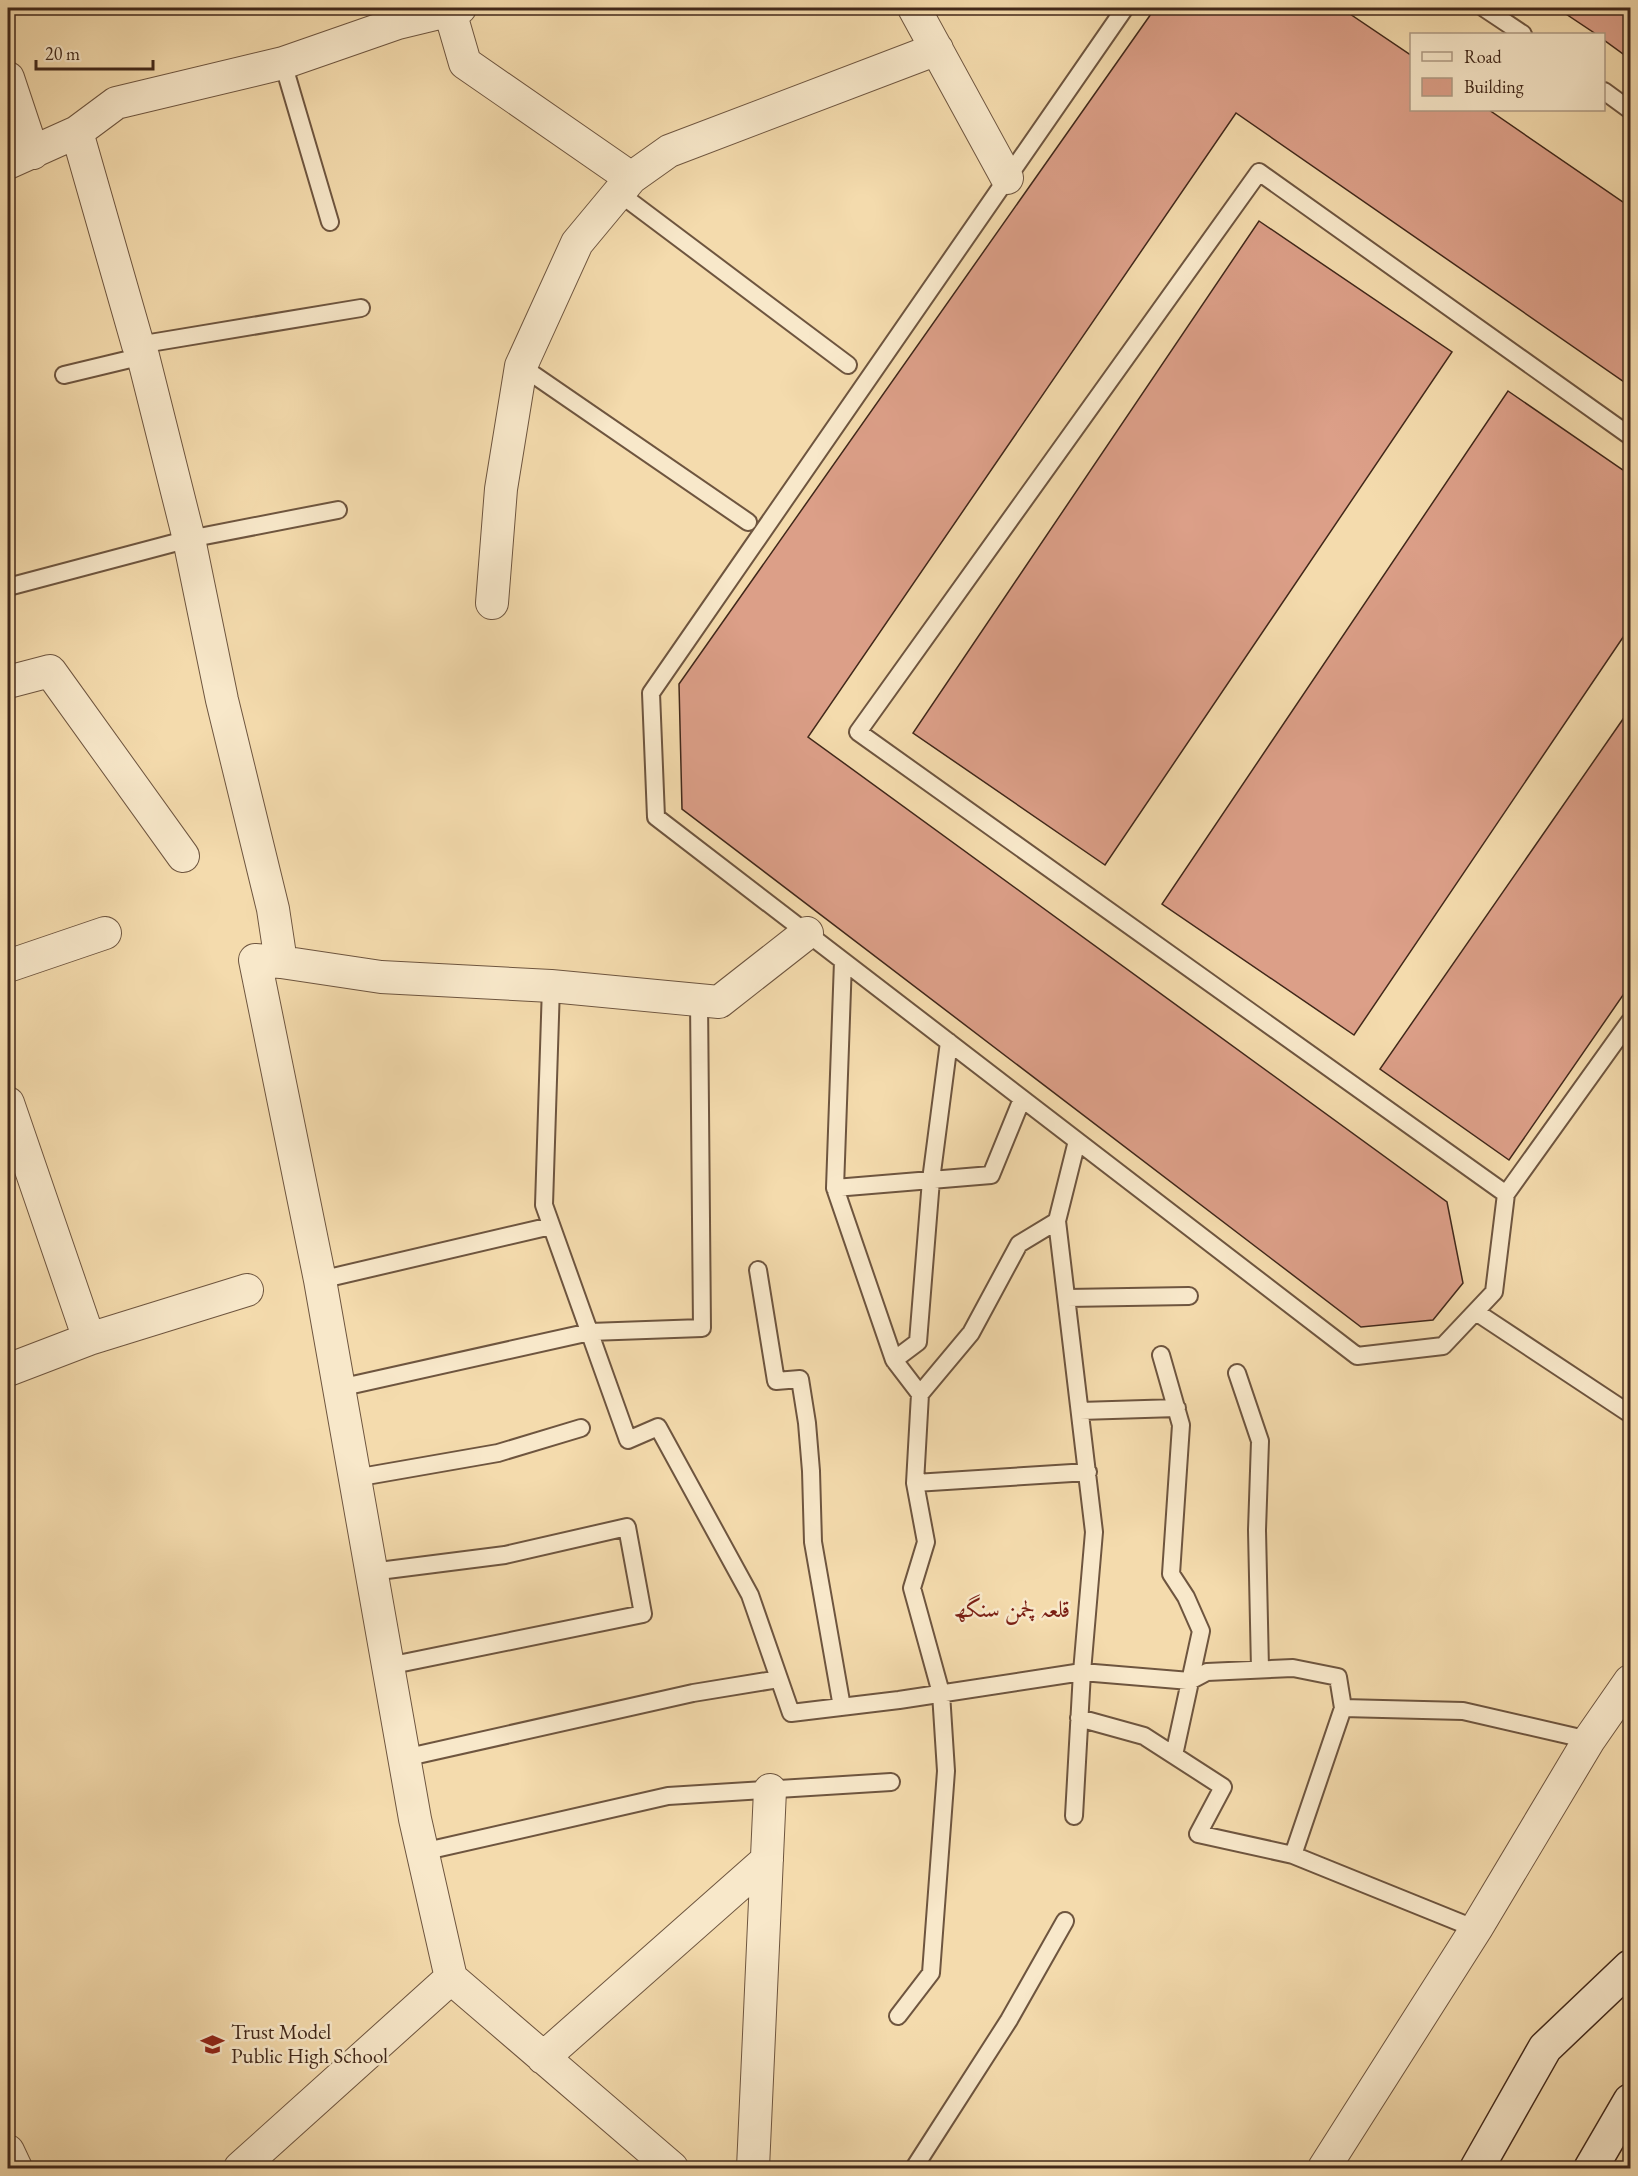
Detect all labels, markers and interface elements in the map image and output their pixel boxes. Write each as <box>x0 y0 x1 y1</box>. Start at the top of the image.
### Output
scale bar <box>36 33 153 71</box>
legend <box>1410 33 1605 111</box>
text: 20 m <box>45 42 80 65</box>
text: Road <box>1464 45 1503 68</box>
text: Building <box>1464 75 1524 98</box>
district label: قلعہ لچمن سنگھ <box>954 1593 1070 1625</box>
place label: Trust Model Public High School <box>231 2018 388 2069</box>
school or university icon: Trust Model Public High School <box>200 2031 226 2057</box>

